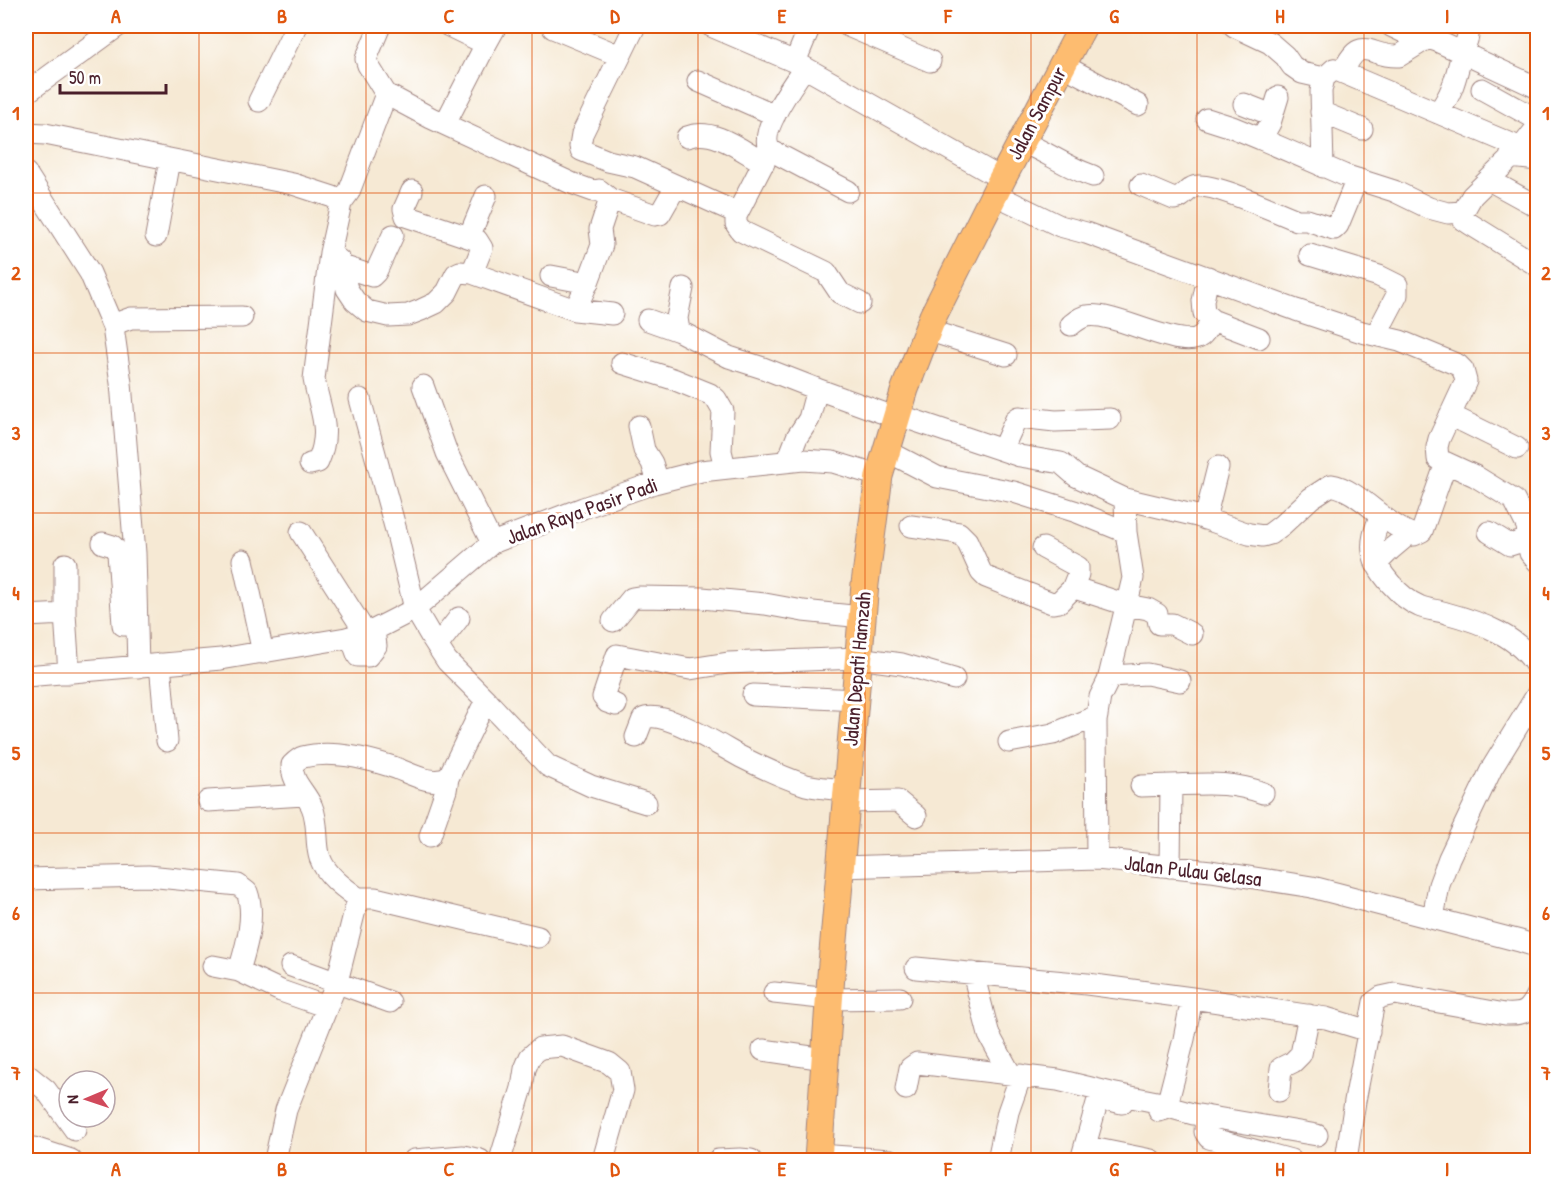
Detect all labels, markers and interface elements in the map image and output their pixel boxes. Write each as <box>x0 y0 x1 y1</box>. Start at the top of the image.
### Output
text: A <box>111 2 121 29</box>
text: B <box>277 2 287 29</box>
text: C <box>444 2 455 29</box>
text: D <box>610 2 620 29</box>
text: E <box>778 2 787 29</box>
text: F <box>943 2 953 29</box>
text: G <box>1109 2 1119 29</box>
text: H <box>1275 2 1285 29</box>
text: I <box>1445 2 1449 29</box>
scale bar <box>60 57 166 95</box>
street label: Jalan Sampur <box>1000 61 1073 164</box>
text: 50 m <box>69 65 101 90</box>
text: 1 <box>12 99 20 126</box>
text: 1 <box>1542 99 1550 126</box>
text: 2 <box>11 259 21 286</box>
text: 2 <box>1541 259 1551 286</box>
text: 3 <box>12 419 21 446</box>
text: 3 <box>1542 419 1551 446</box>
street label: Jalan Raya Pasir Padi <box>502 470 662 551</box>
text: 4 <box>12 579 20 606</box>
text: 4 <box>1542 579 1550 606</box>
street label: Jalan Depati Hamzah <box>835 590 878 747</box>
text: 5 <box>12 739 21 766</box>
text: 5 <box>1542 739 1551 766</box>
street label: Jalan Pulau Gelasa <box>1123 848 1263 893</box>
text: 6 <box>12 899 20 926</box>
text: 6 <box>1542 899 1550 926</box>
text: 7 <box>10 1059 21 1086</box>
text: 7 <box>1540 1059 1551 1086</box>
north arrow <box>57 1069 117 1129</box>
text: N <box>61 1094 83 1104</box>
text: A <box>111 1155 121 1182</box>
text: B <box>277 1155 287 1182</box>
text: C <box>444 1155 455 1182</box>
text: D <box>610 1155 620 1182</box>
text: E <box>778 1155 787 1182</box>
text: F <box>943 1155 953 1182</box>
text: G <box>1109 1155 1119 1182</box>
text: H <box>1275 1155 1285 1182</box>
text: I <box>1445 1155 1449 1182</box>

